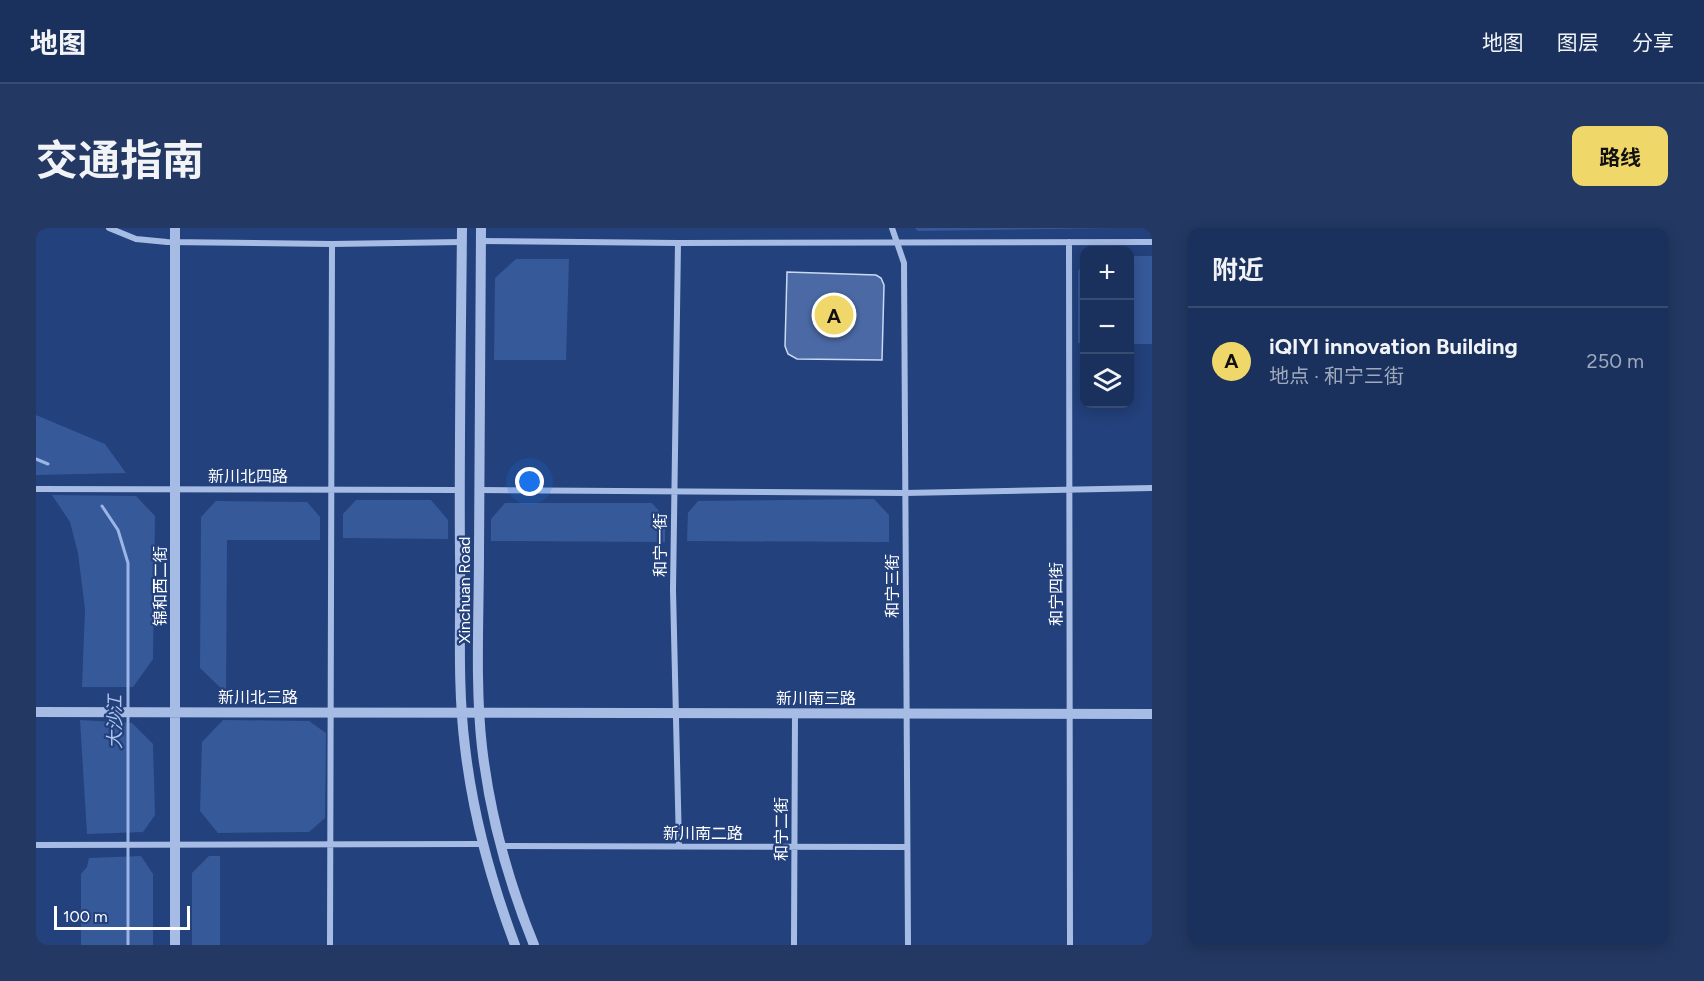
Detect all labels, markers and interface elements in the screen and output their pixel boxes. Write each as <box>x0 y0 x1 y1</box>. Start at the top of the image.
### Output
text: 地图 <box>30 26 86 60</box>
text: 地图 <box>1482 30 1524 55</box>
text: 图层 <box>1557 30 1599 55</box>
text: 分享 <box>1632 30 1674 55</box>
button: 路线 <box>1572 126 1668 186</box>
text: 交通指南 <box>36 135 204 186</box>
map controls <box>1080 246 1134 408</box>
button: + <box>1080 246 1134 300</box>
text: 附近 <box>1212 254 1264 286</box>
pin: A <box>814 292 854 338</box>
button: − <box>1080 300 1134 354</box>
text: iQIYI innovation Building <box>1269 333 1518 360</box>
text: A <box>1224 349 1239 373</box>
text: 250 m <box>1587 349 1644 373</box>
button: layers <box>1080 354 1134 408</box>
text: 地点 · 和宁三街 <box>1269 364 1404 388</box>
street label: 新川北四路 <box>208 467 288 486</box>
your location <box>515 467 544 496</box>
street label: 和宁一街 <box>651 513 670 577</box>
street label: Xinchuan Road <box>455 537 474 643</box>
street label: 锦和西二街 <box>151 546 170 626</box>
street label: 和宁三街 <box>883 554 902 618</box>
street label: 和宁四街 <box>1047 562 1066 626</box>
street label: 新川北三路 <box>218 688 298 707</box>
street label: 新川南三路 <box>776 689 856 708</box>
water label: 大沙江 <box>104 693 126 749</box>
street label: 和宁二街 <box>772 797 791 861</box>
street label: 新川南二路 <box>663 824 743 843</box>
scale bar <box>54 903 190 930</box>
text: 100 m <box>63 907 108 926</box>

